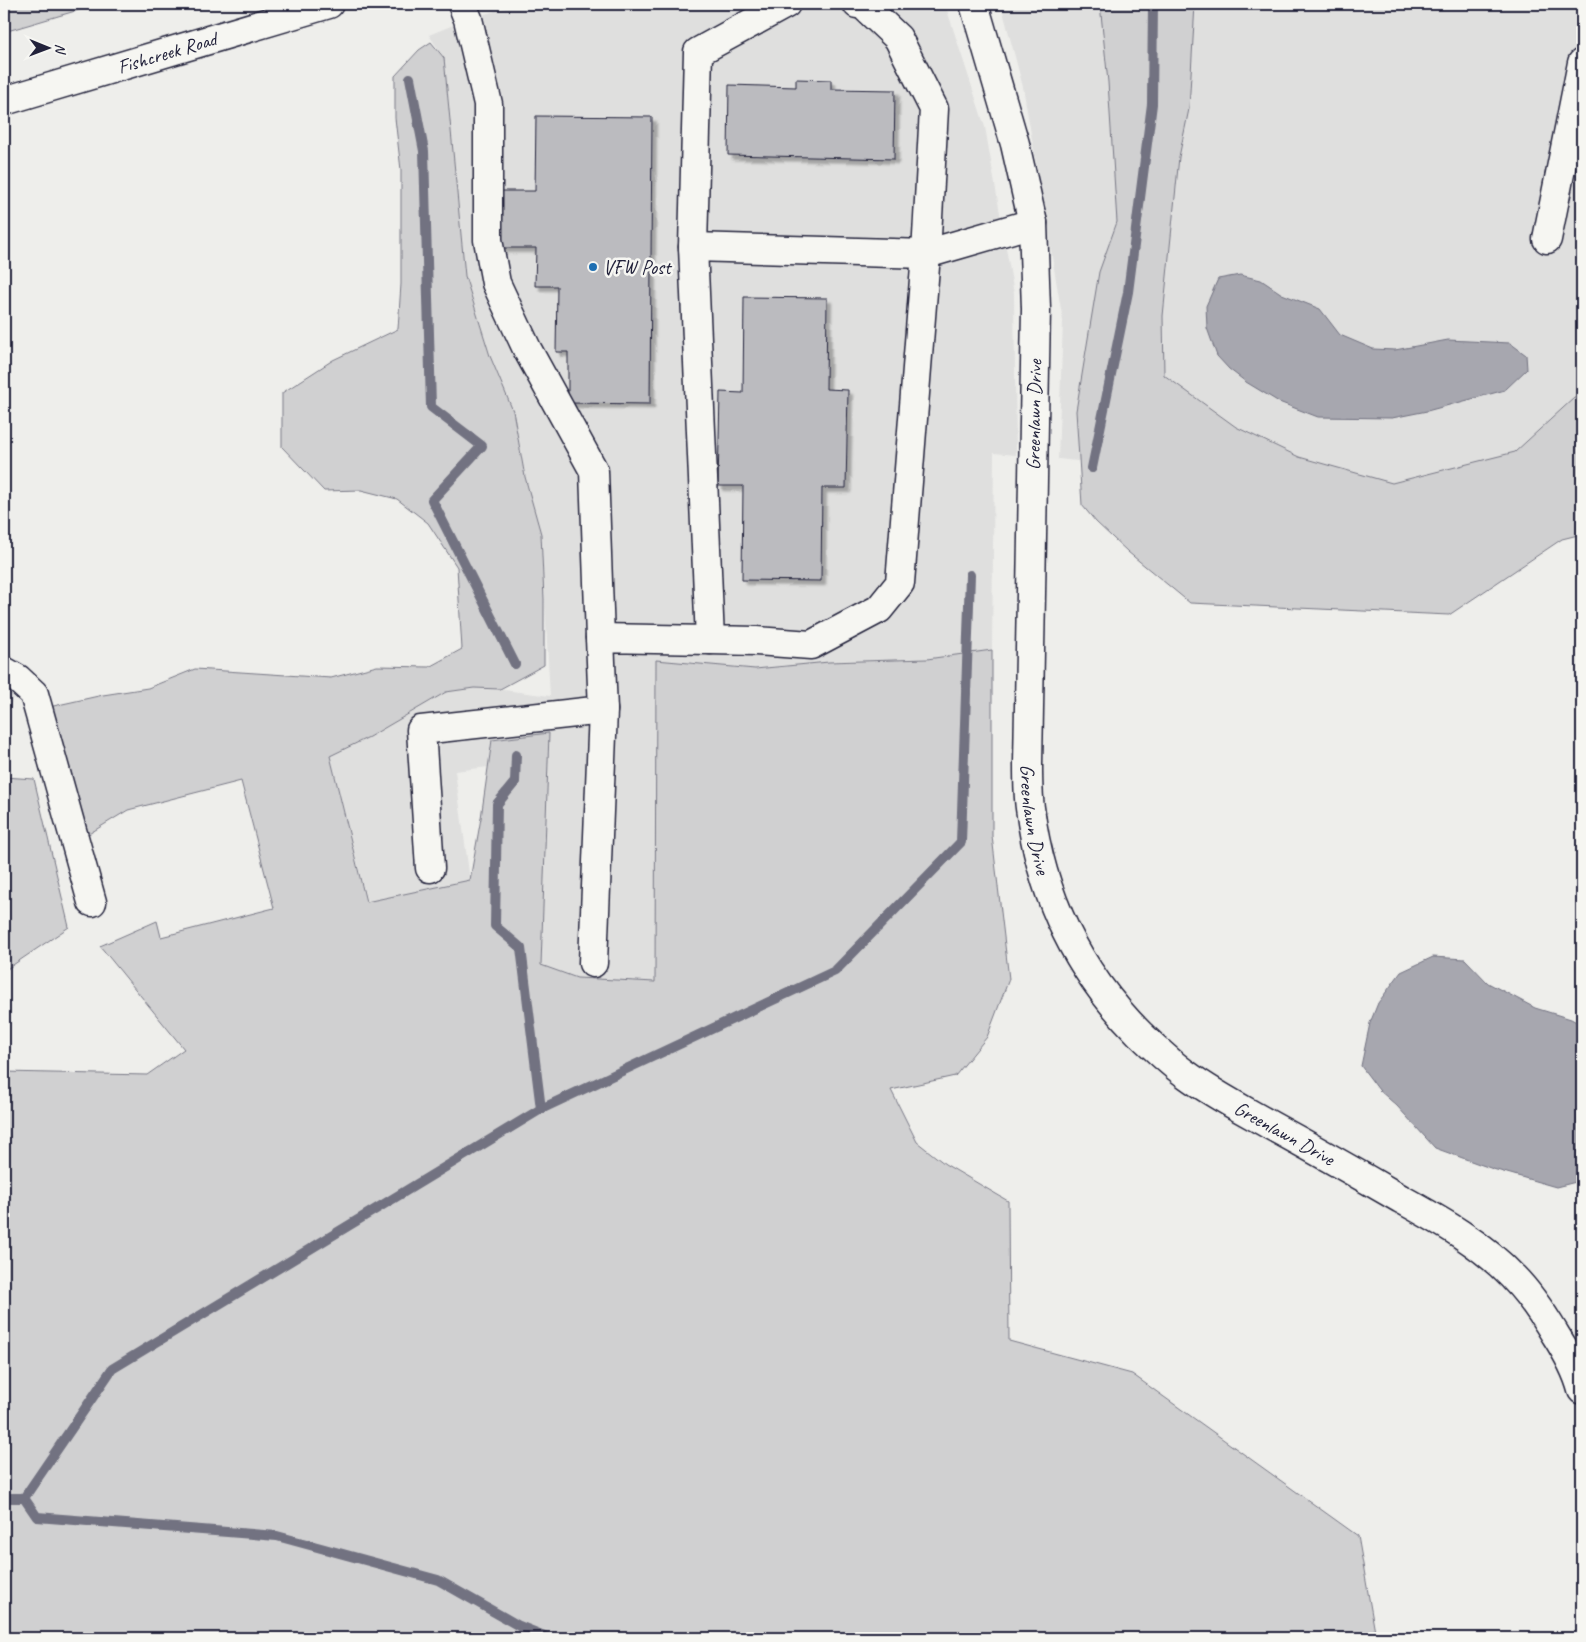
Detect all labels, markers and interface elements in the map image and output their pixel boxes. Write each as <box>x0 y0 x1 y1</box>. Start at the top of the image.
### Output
north arrow <box>22 22 72 72</box>
street label: Fishcreek Road <box>114 25 222 79</box>
text: N <box>52 44 69 55</box>
place label: VFW Post <box>603 255 673 280</box>
marker: VFW Post <box>587 261 599 273</box>
street label: Greenlawn Drive <box>1021 358 1047 470</box>
street label: Greenlawn Drive <box>1015 764 1056 879</box>
street label: Greenlawn Drive <box>1230 1095 1340 1171</box>

